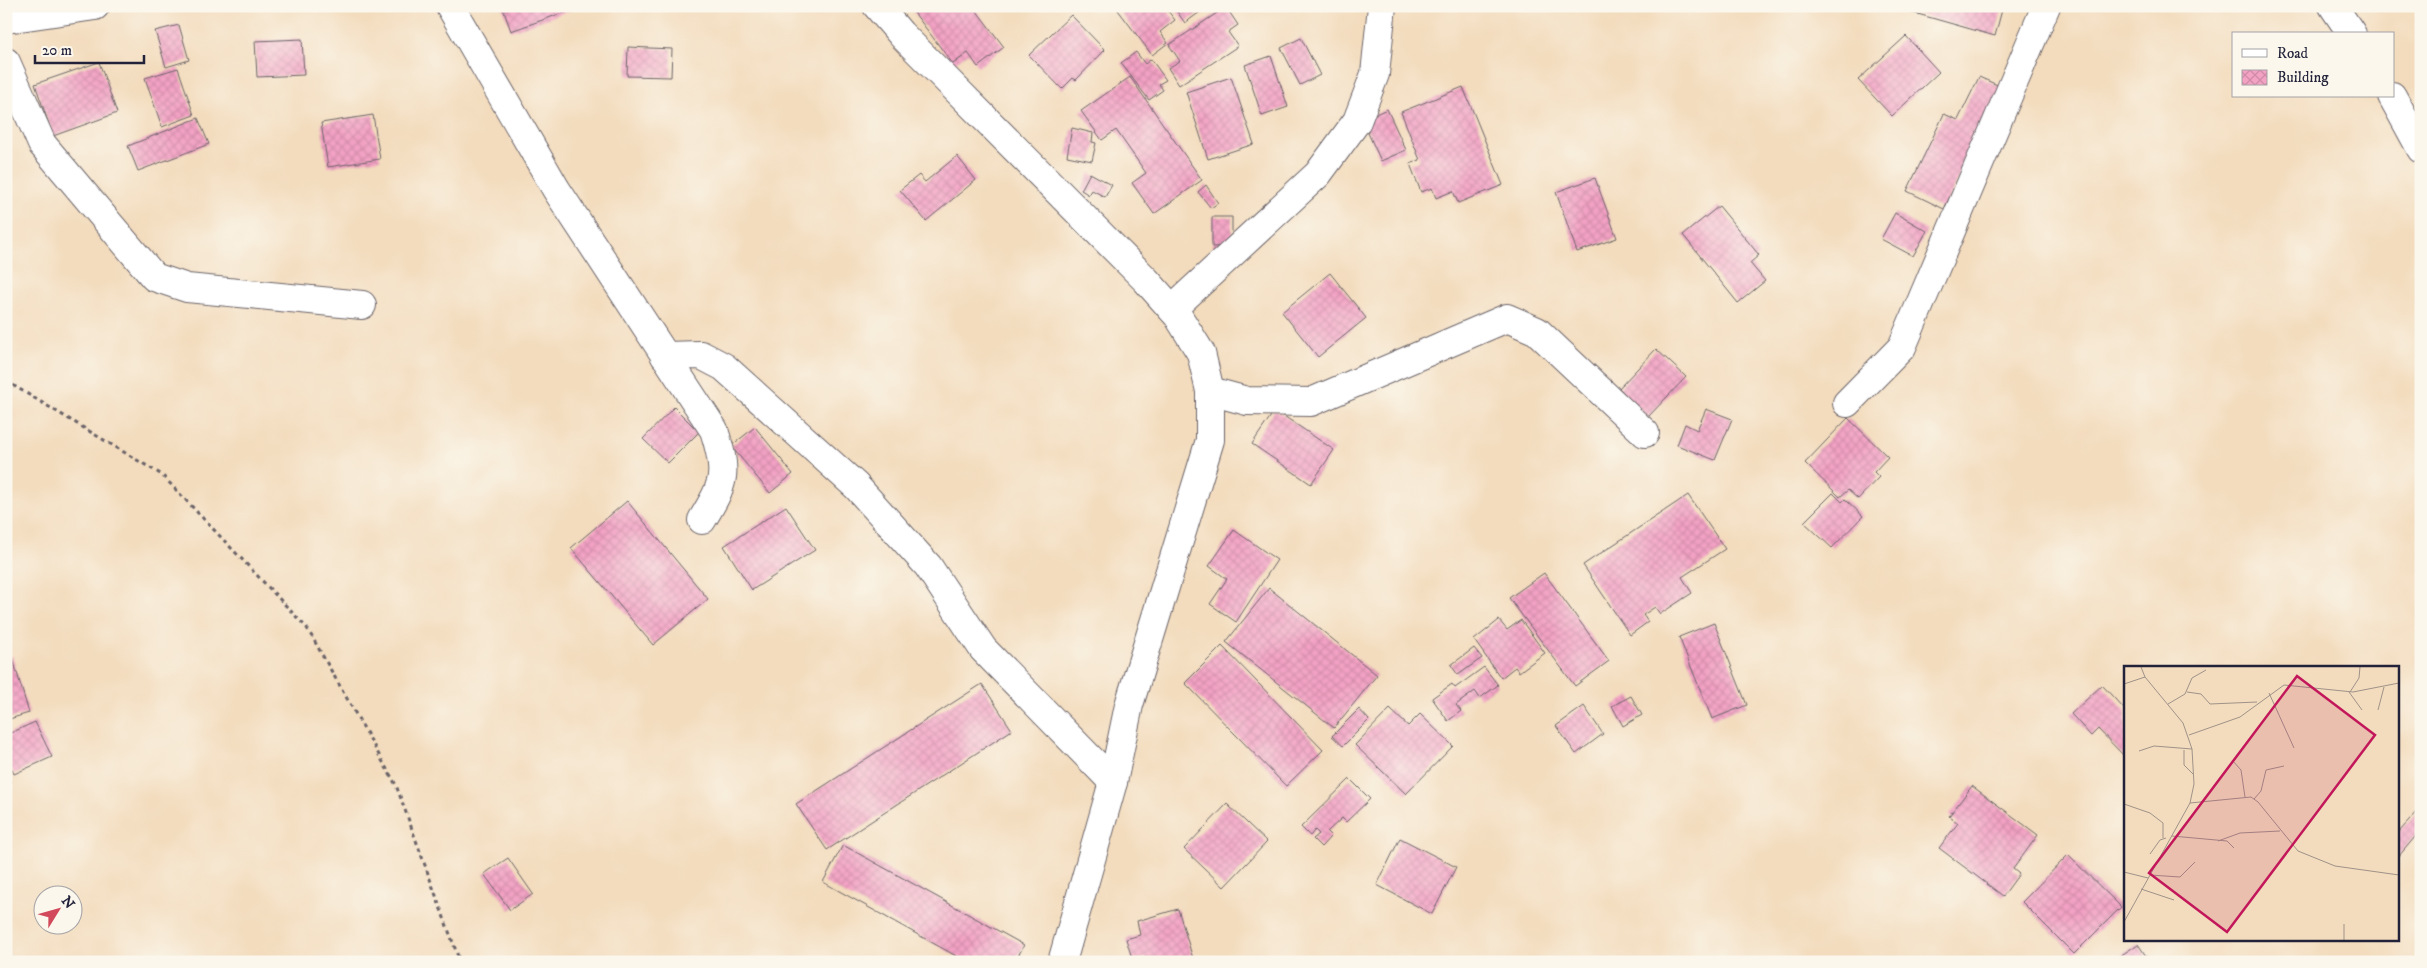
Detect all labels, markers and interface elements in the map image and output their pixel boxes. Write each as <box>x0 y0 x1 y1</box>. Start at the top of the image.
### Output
scale bar <box>35 32 144 64</box>
legend <box>2232 32 2394 98</box>
text: 20 m <box>42 41 72 60</box>
text: Road <box>2277 44 2309 63</box>
text: Building <box>2277 68 2329 87</box>
inset map <box>2124 666 2400 940</box>
north arrow <box>32 886 82 936</box>
text: N <box>57 893 79 913</box>

